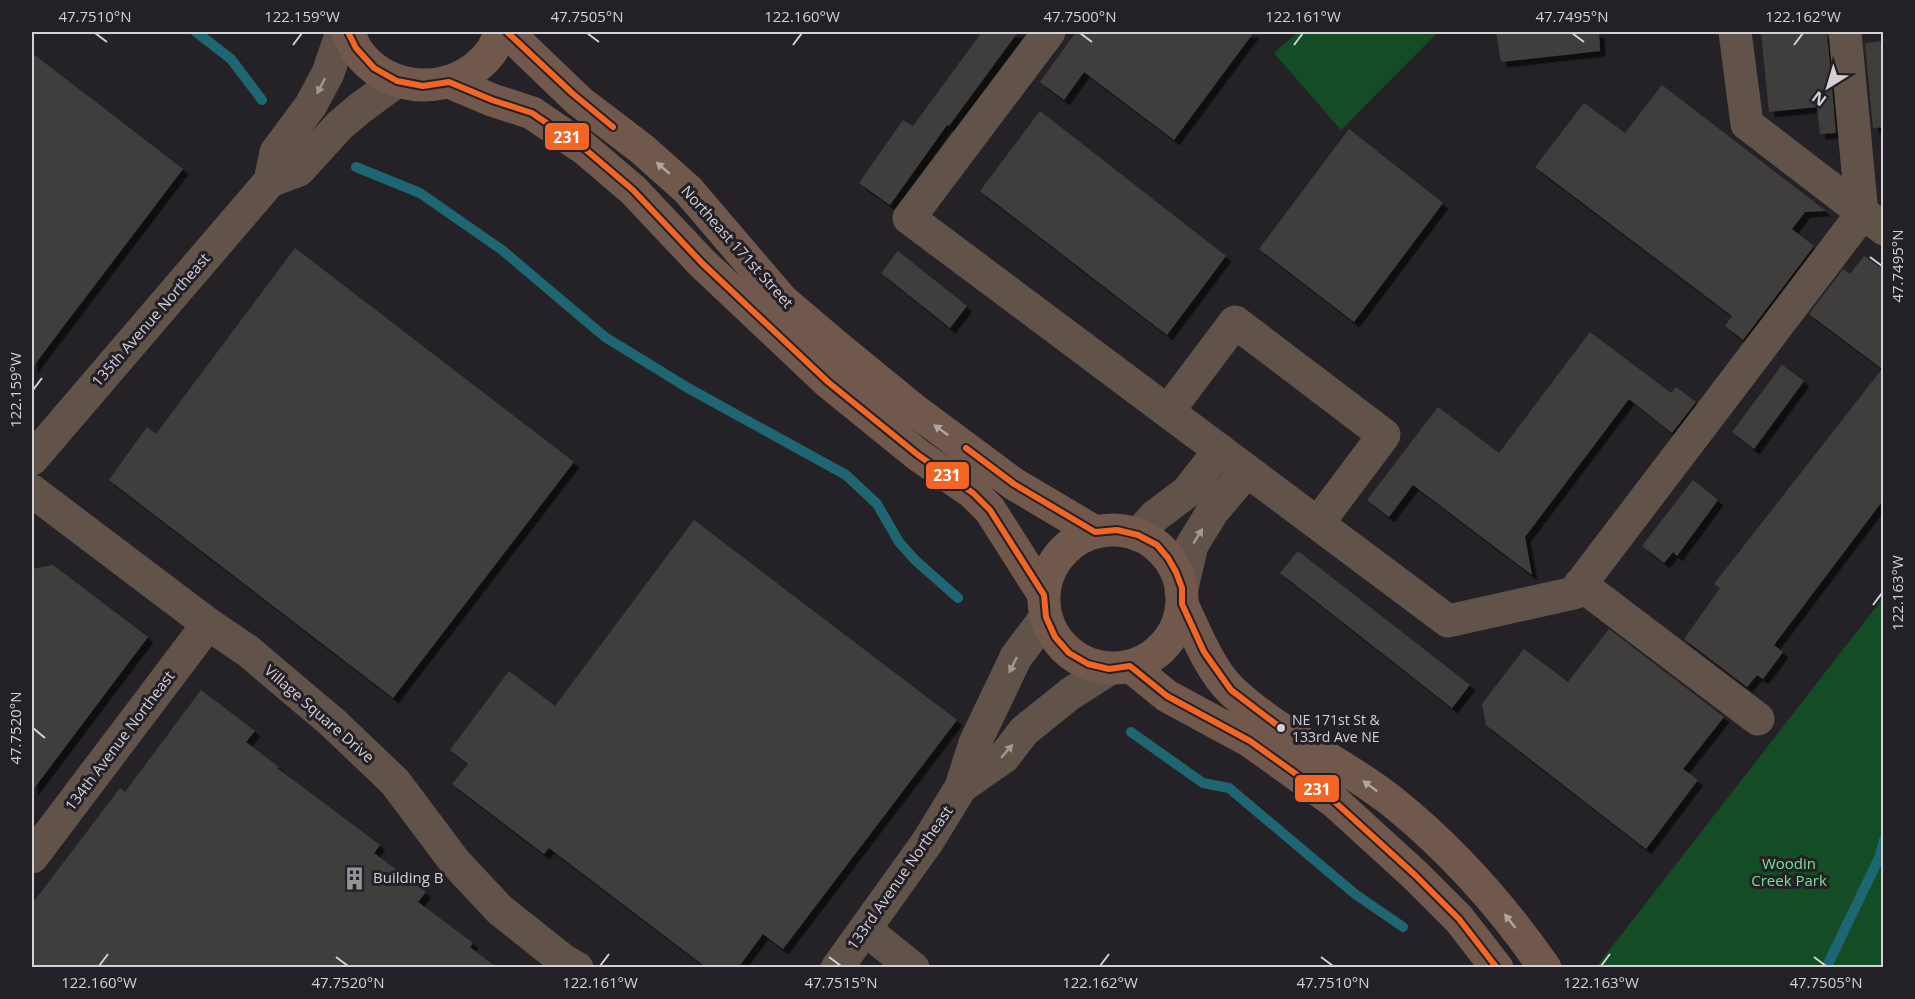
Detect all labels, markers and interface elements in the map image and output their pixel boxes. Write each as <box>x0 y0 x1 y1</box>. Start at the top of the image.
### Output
text: 47.7510°N <box>58 6 132 26</box>
text: 122.159°W <box>264 6 340 26</box>
text: 47.7505°N <box>550 6 624 26</box>
text: 122.160°W <box>764 6 840 26</box>
text: 47.7500°N <box>1043 6 1117 26</box>
text: 122.161°W <box>1265 6 1341 26</box>
text: 47.7495°N <box>1535 6 1609 26</box>
text: 122.162°W <box>1765 6 1841 26</box>
north arrow <box>1798 57 1858 117</box>
one-way arrow <box>317 77 327 95</box>
text: N <box>1807 86 1831 112</box>
line badge: 231 <box>544 122 590 151</box>
text: 231 <box>553 126 581 148</box>
one-way arrow <box>656 162 671 175</box>
street label: Northeast 171st Street <box>677 181 798 312</box>
text: 47.7495°N <box>1887 229 1907 303</box>
street label: 135th Avenue Northeast <box>87 248 214 390</box>
text: 122.159°W <box>5 352 25 428</box>
one-way arrow <box>934 424 950 436</box>
line badge: 231 <box>925 461 970 490</box>
text: 231 <box>933 464 961 486</box>
one-way arrow <box>1192 528 1203 544</box>
text: 122.163°W <box>1887 555 1907 631</box>
one-way arrow <box>1008 656 1017 673</box>
street label: Village Square Drive <box>261 660 379 766</box>
street label: 134th Avenue Northeast <box>60 666 179 815</box>
text: 47.7520°N <box>5 691 25 765</box>
place label: NE 171st St & 133rd Ave NE <box>1292 710 1381 746</box>
marker: NE 171st St & 133rd Ave NE <box>1275 722 1287 734</box>
one-way arrow <box>1001 743 1014 759</box>
line badge: 231 <box>1294 774 1340 803</box>
text: 231 <box>1303 778 1331 800</box>
one-way arrow <box>1363 780 1378 792</box>
street label: 133rd Avenue Northeast <box>842 802 957 953</box>
park label: Woodin Creek Park <box>1751 853 1827 890</box>
building icon: Building B <box>342 865 368 891</box>
place label: Building B <box>373 867 443 887</box>
one-way arrow <box>1505 913 1517 928</box>
text: 122.160°W <box>61 972 137 992</box>
text: 47.7520°N <box>311 972 385 992</box>
text: 122.161°W <box>562 972 638 992</box>
text: 47.7515°N <box>804 972 878 992</box>
text: 122.162°W <box>1062 972 1138 992</box>
text: 47.7510°N <box>1296 972 1370 992</box>
text: 122.163°W <box>1563 972 1639 992</box>
text: 47.7505°N <box>1789 972 1863 992</box>

